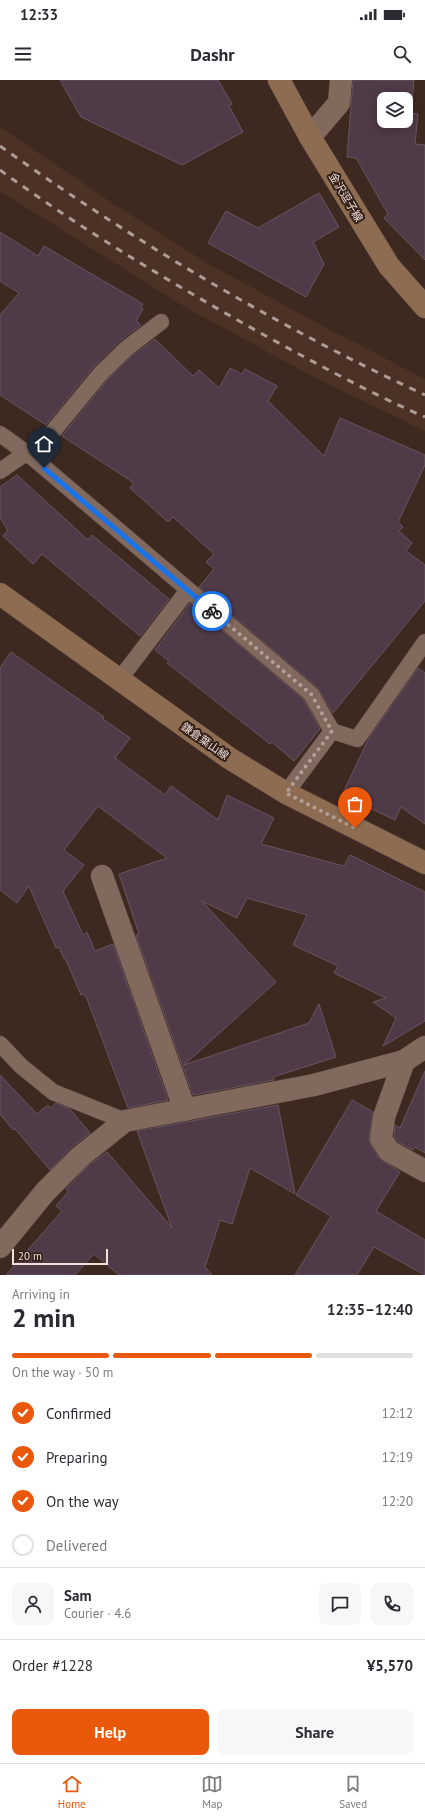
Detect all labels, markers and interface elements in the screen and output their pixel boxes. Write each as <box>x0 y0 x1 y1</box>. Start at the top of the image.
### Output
text: 12:33 <box>20 5 58 24</box>
icon: menu <box>12 43 34 65</box>
text: Dashr <box>190 43 235 66</box>
icon: search <box>391 43 413 65</box>
map controls <box>377 92 413 128</box>
button: layers <box>377 92 413 128</box>
street label: 金沢逗子線 <box>326 170 366 224</box>
pin <box>27 427 61 468</box>
icon: home <box>33 433 55 455</box>
courier <box>192 591 232 631</box>
icon: bike <box>201 600 223 622</box>
street label: 鎌倉葉山線 <box>178 719 232 763</box>
pin <box>338 787 372 828</box>
icon: bag <box>344 793 366 815</box>
scale bar <box>12 1247 108 1266</box>
text: 20 m <box>18 1249 42 1263</box>
text: Arriving in <box>12 1286 70 1303</box>
text: 12:35–12:40 <box>327 1300 413 1319</box>
text: 2 min <box>12 1301 75 1334</box>
text: On the way · 50 m <box>12 1364 113 1381</box>
icon: check <box>12 1402 34 1424</box>
text: Confirmed <box>46 1404 111 1423</box>
text: 12:12 <box>382 1405 413 1422</box>
icon: check <box>12 1446 34 1468</box>
text: Preparing <box>46 1448 108 1467</box>
text: 12:19 <box>382 1449 413 1466</box>
icon: check <box>12 1490 34 1512</box>
text: On the way <box>46 1492 119 1511</box>
text: 12:20 <box>382 1493 413 1510</box>
text: Delivered <box>46 1536 107 1555</box>
button: person <box>12 1583 54 1625</box>
button: chat <box>319 1583 361 1625</box>
button: phone <box>371 1583 413 1625</box>
text: Sam <box>64 1586 91 1605</box>
text: Courier · 4.6 <box>64 1605 131 1622</box>
text: Order #1228 <box>12 1656 93 1675</box>
text: ¥5,570 <box>367 1656 413 1675</box>
button: Help <box>12 1709 209 1755</box>
button: Share <box>217 1709 413 1755</box>
tab: Home <box>58 1773 86 1811</box>
tab: Map <box>201 1773 223 1811</box>
tab: Saved <box>339 1773 367 1811</box>

